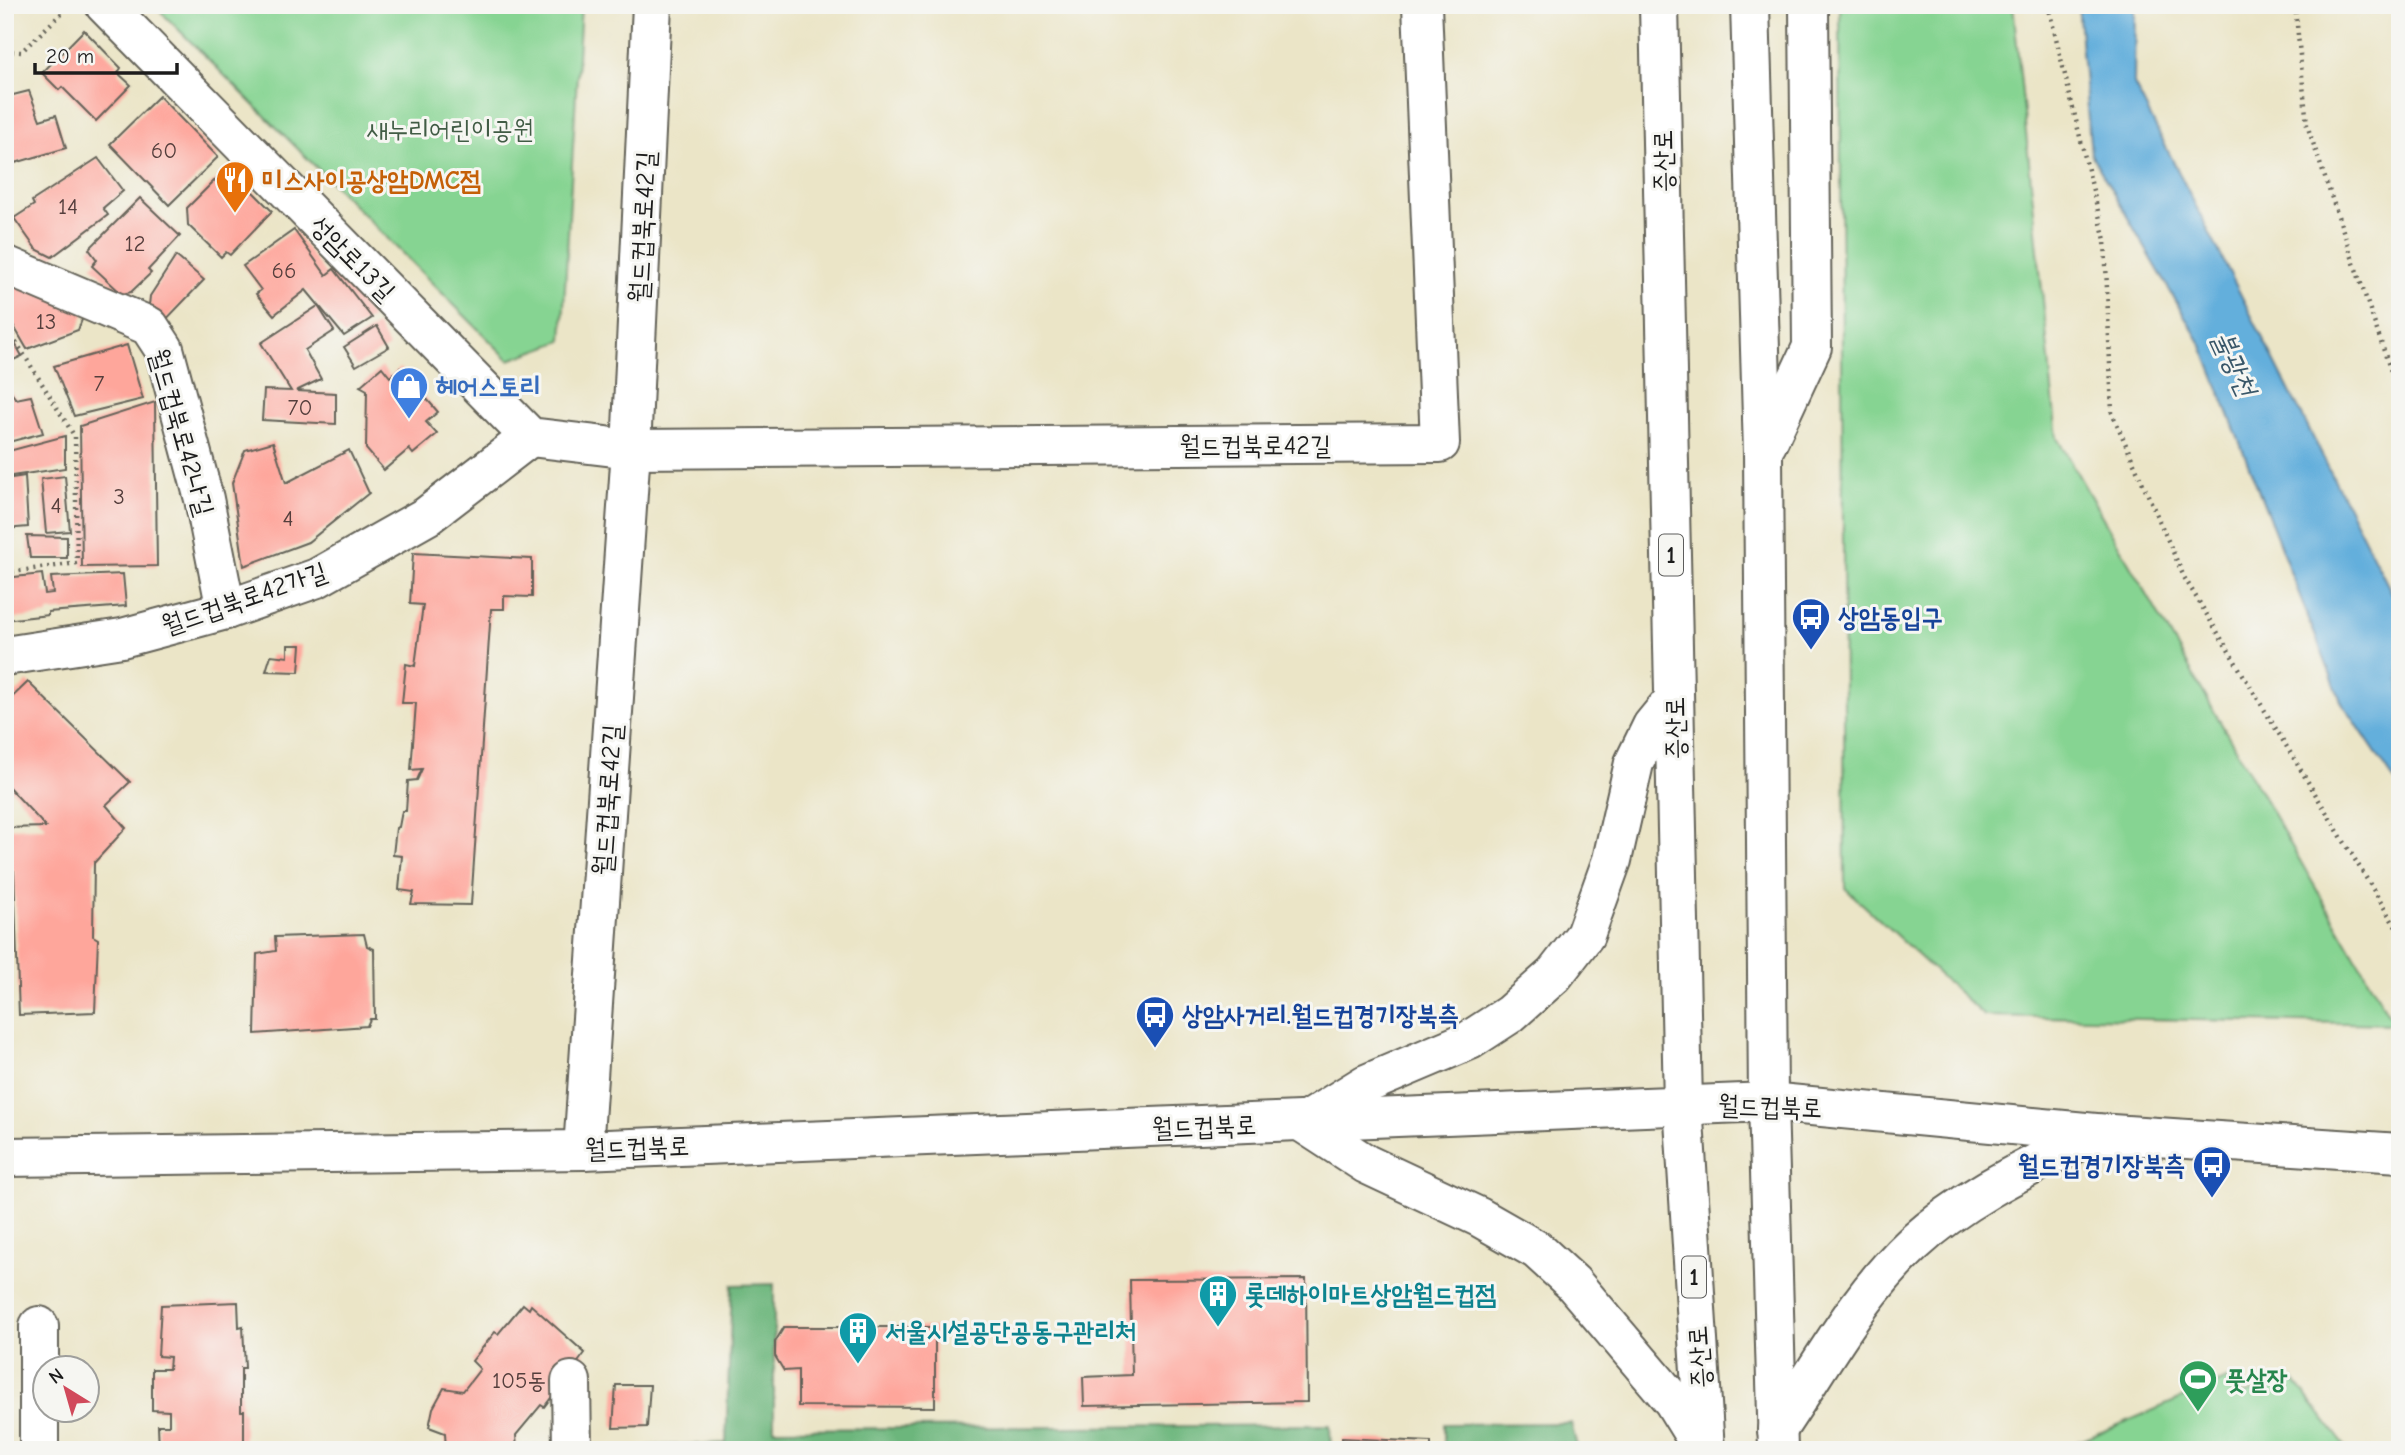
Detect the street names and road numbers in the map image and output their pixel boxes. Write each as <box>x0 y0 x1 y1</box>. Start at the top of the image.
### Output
street label: 증산로 <box>1648 129 1680 193</box>
street label: 월드컵북로42길 <box>624 150 662 304</box>
street label: 성암로13길 <box>304 210 401 307</box>
street label: 월드컵북로42나길 <box>143 345 219 519</box>
street label: 월드컵북로42길 <box>1179 431 1331 461</box>
road number: 1 <box>1659 534 1683 576</box>
street label: 월드컵북로42가길 <box>158 557 331 641</box>
street label: 증산로 <box>1660 696 1692 760</box>
street label: 월드컵북로42길 <box>588 723 628 877</box>
street label: 월드컵북로 <box>1717 1090 1823 1124</box>
street label: 월드컵북로 <box>1151 1110 1257 1144</box>
street label: 월드컵북로 <box>584 1131 690 1165</box>
road number: 1 <box>1682 1256 1706 1297</box>
street label: 증산로 <box>1683 1325 1717 1389</box>

